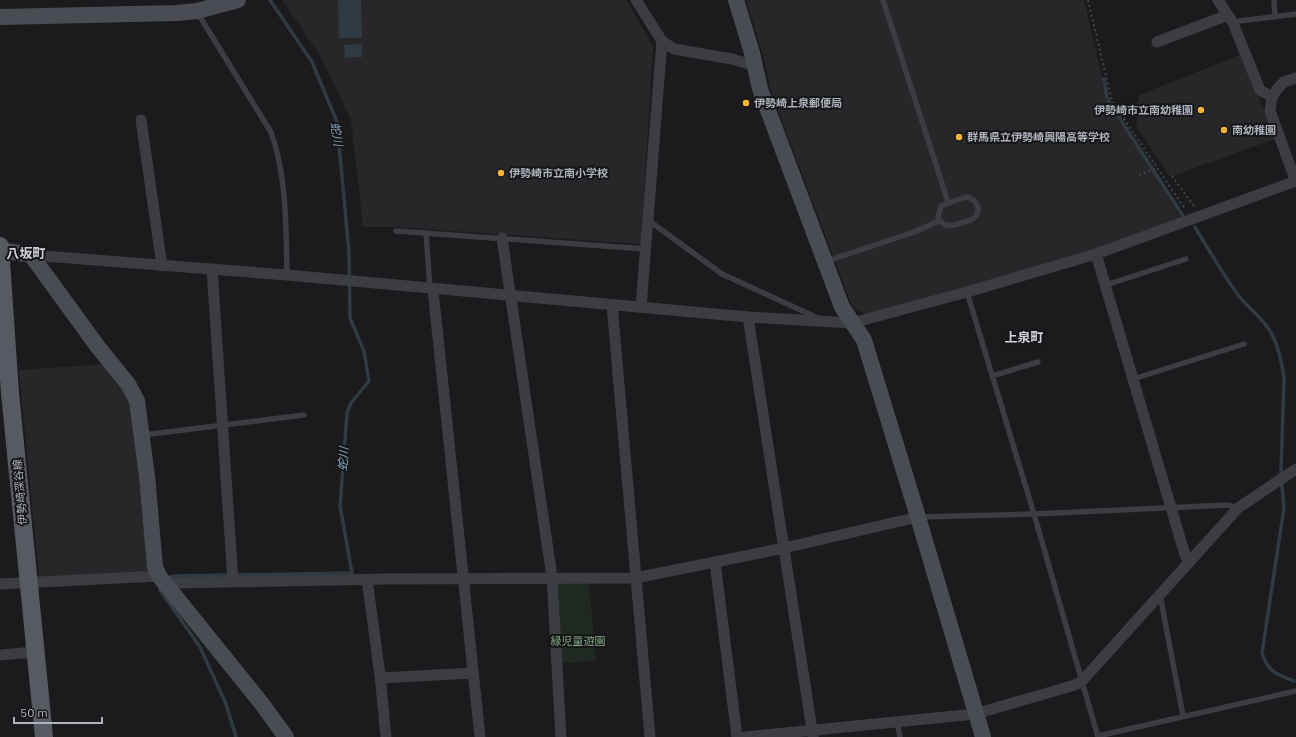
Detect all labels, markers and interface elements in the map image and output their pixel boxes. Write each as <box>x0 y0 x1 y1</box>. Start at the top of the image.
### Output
place label: 伊勢崎上泉郵便局 <box>754 96 842 110</box>
marker: 伊勢崎上泉郵便局 <box>741 98 751 108</box>
place label: 伊勢崎市立南幼稚園 <box>1094 103 1193 117</box>
marker: 伊勢崎市立南幼稚園 <box>1196 105 1206 115</box>
water label: 蛇川 <box>328 121 346 149</box>
place label: 南幼稚園 <box>1232 123 1276 137</box>
marker: 南幼稚園 <box>1219 125 1229 135</box>
place label: 群馬県立伊勢崎興陽高等学校 <box>967 130 1110 144</box>
marker: 群馬県立伊勢崎興陽高等学校 <box>954 132 964 142</box>
place label: 伊勢崎市立南小学校 <box>509 166 608 180</box>
marker: 伊勢崎市立南小学校 <box>496 168 506 178</box>
district label: 八坂町 <box>6 245 46 262</box>
district label: 上泉町 <box>1004 329 1044 346</box>
water label: 蛇川 <box>335 445 351 472</box>
street label: 伊勢崎深谷線 <box>10 459 30 525</box>
park label: 緑児童遊園 <box>551 634 606 648</box>
scale bar <box>14 699 102 725</box>
text: 50 m <box>20 705 48 720</box>

